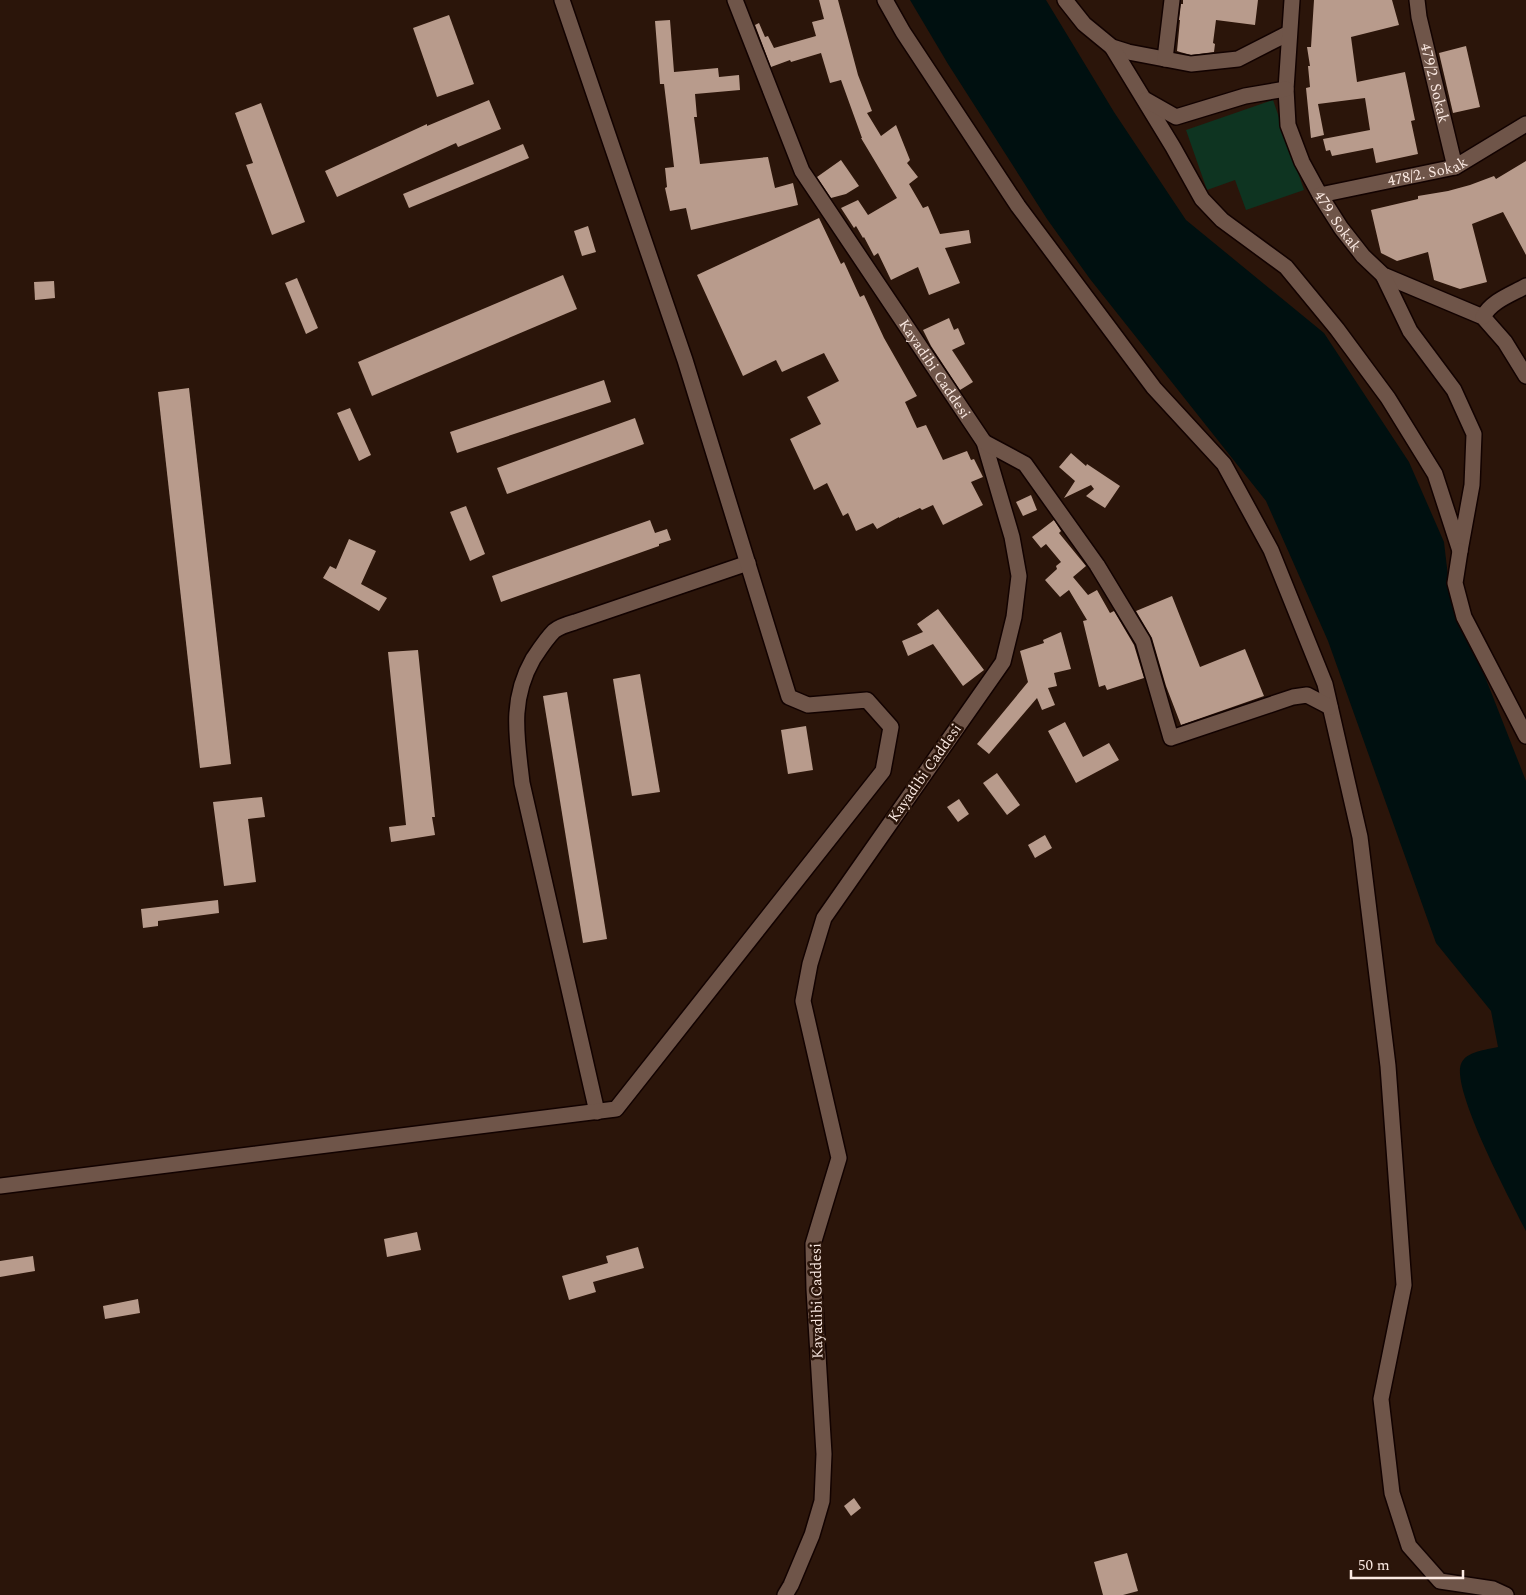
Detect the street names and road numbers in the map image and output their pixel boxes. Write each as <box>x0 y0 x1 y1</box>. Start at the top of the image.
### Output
street label: 479/2. Sokak <box>1414 41 1456 125</box>
street label: 478/2. Sokak <box>1385 150 1472 192</box>
street label: 479. Sokak <box>1308 186 1367 257</box>
street label: Kayadibi Caddesi <box>893 314 977 423</box>
street label: Kayadibi Caddesi <box>882 719 968 827</box>
street label: Kayadibi Caddesi <box>804 1243 830 1359</box>

